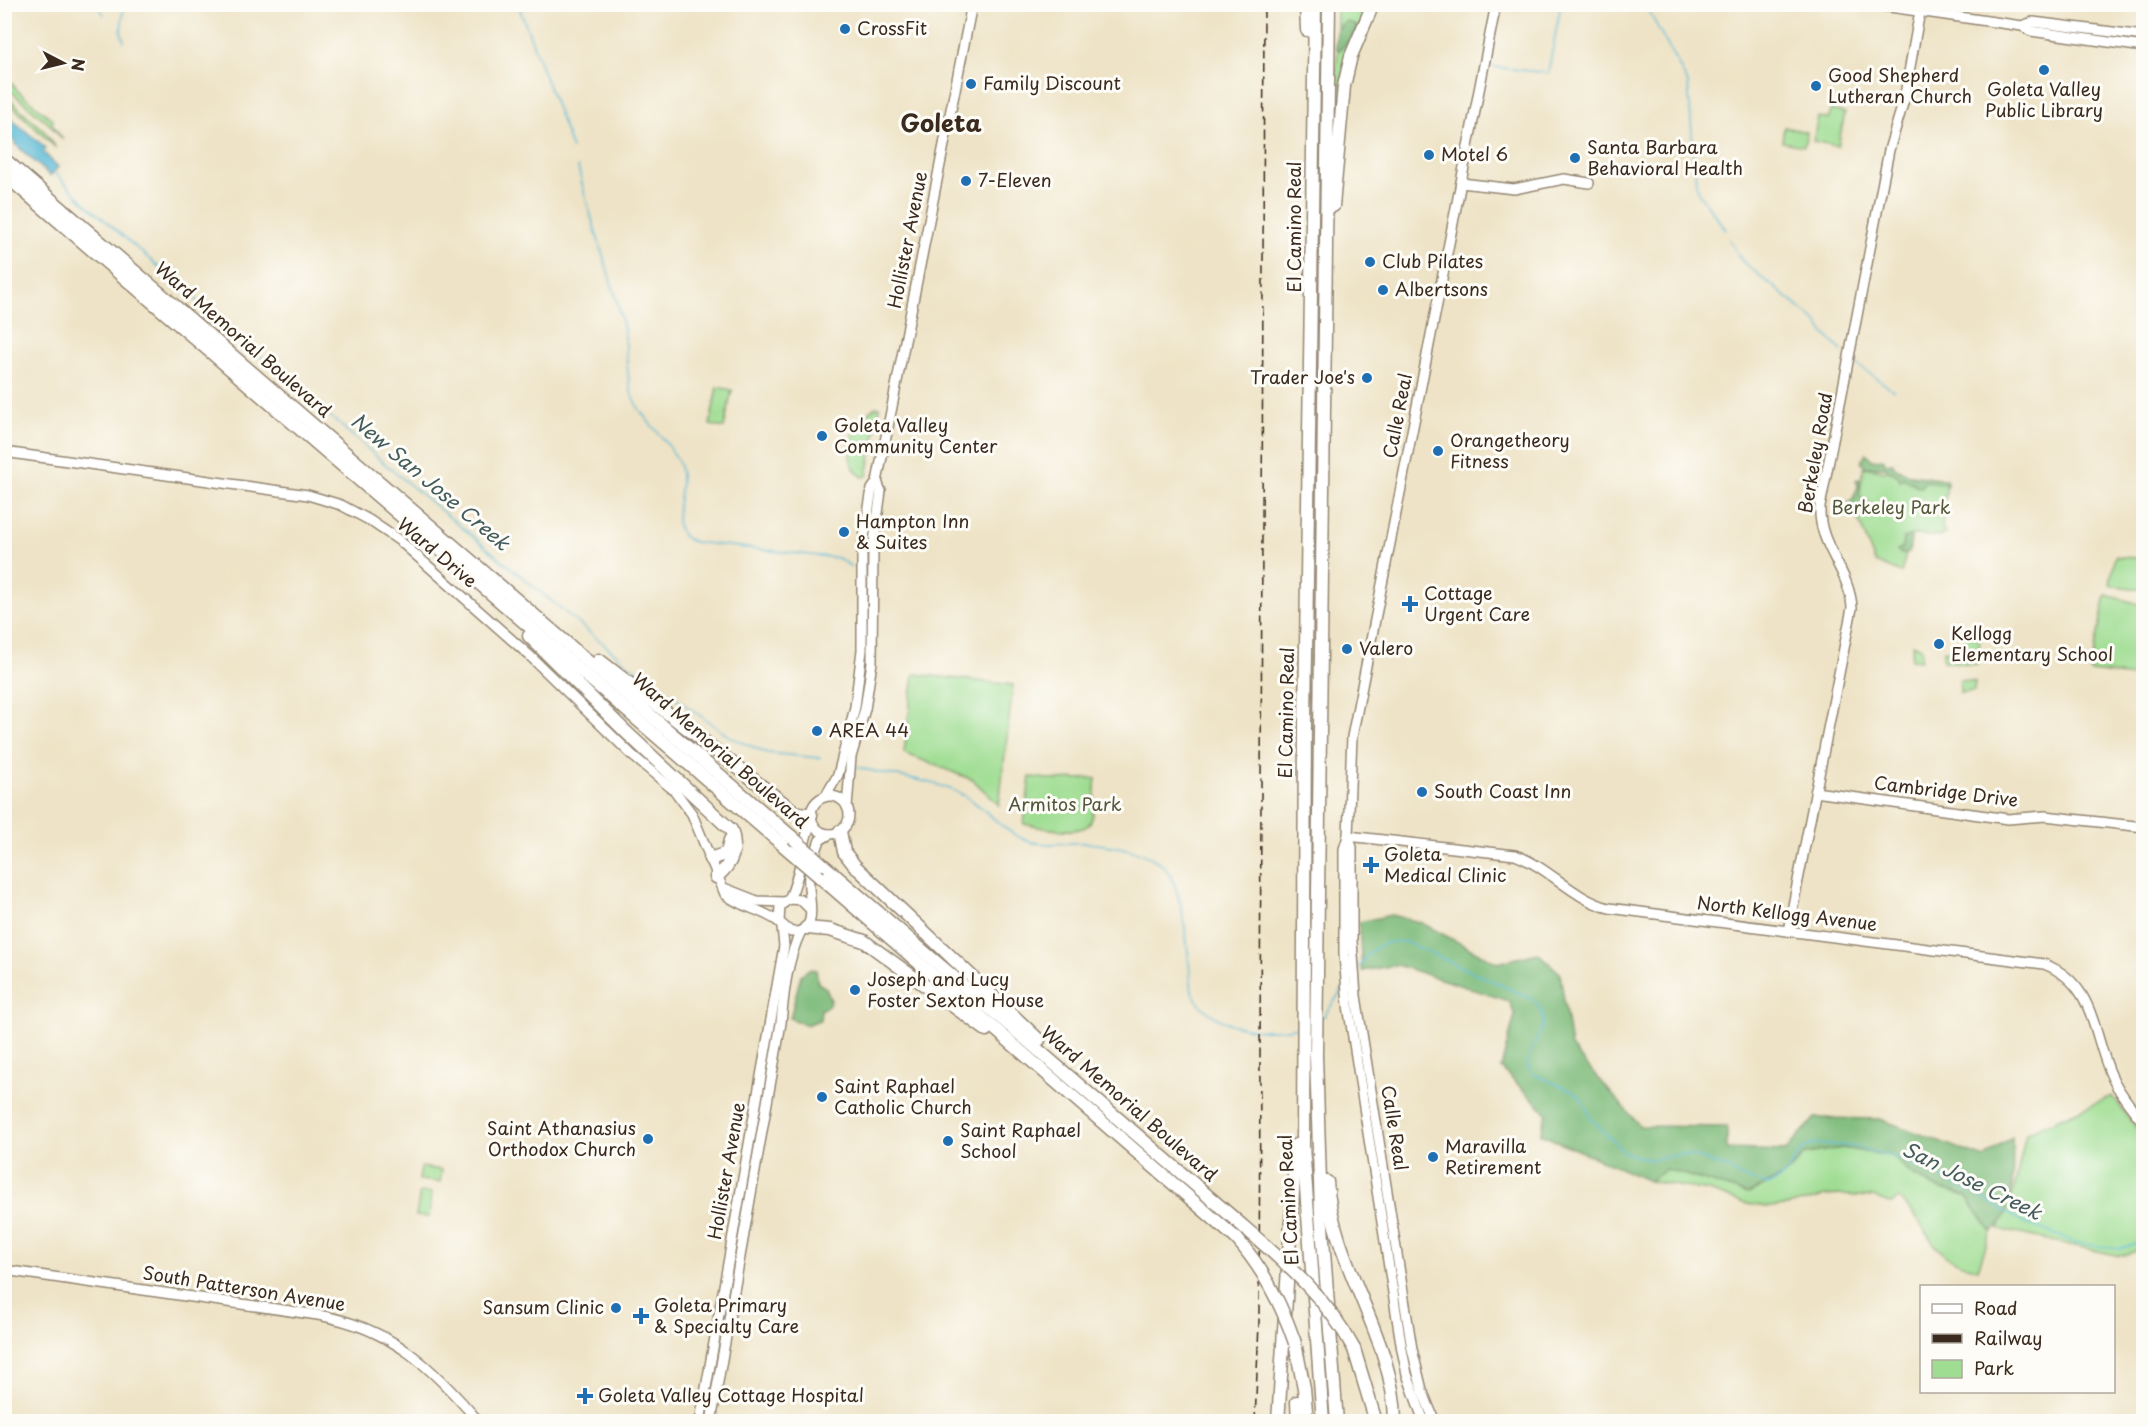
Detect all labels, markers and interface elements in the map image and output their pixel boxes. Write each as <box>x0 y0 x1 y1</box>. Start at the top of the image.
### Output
place label: CrossFit <box>857 14 927 41</box>
marker: CrossFit <box>838 22 852 36</box>
north arrow <box>33 33 93 93</box>
text: N <box>66 57 92 73</box>
place label: Good Shepherd Lutheran Church <box>1828 61 1972 109</box>
marker: Goleta Valley Public Library <box>2037 63 2051 77</box>
place label: Family Discount <box>983 69 1121 96</box>
place label: Goleta Valley Public Library <box>1985 75 2103 123</box>
marker: Family Discount <box>964 77 978 91</box>
marker: Good Shepherd Lutheran Church <box>1809 79 1823 93</box>
district label: Goleta <box>900 104 982 140</box>
place label: Santa Barbara Behavioral Health <box>1587 133 1743 181</box>
place label: Motel 6 <box>1441 140 1508 167</box>
marker: Motel 6 <box>1422 148 1436 162</box>
marker: Santa Barbara Behavioral Health <box>1568 151 1582 165</box>
street label: El Camino Real <box>1280 162 1307 292</box>
place label: 7-Eleven <box>978 166 1052 193</box>
street label: Hollister Avenue <box>880 169 933 311</box>
marker: 7-Eleven <box>959 174 973 188</box>
place label: Club Pilates <box>1382 247 1483 274</box>
street label: Ward Memorial Boulevard <box>150 255 338 423</box>
marker: Club Pilates <box>1363 255 1377 269</box>
place label: Albertsons <box>1395 275 1488 302</box>
marker: Albertsons <box>1376 283 1390 297</box>
place label: Trader Joe's <box>1250 363 1355 390</box>
marker: Trader Joe's <box>1360 371 1374 385</box>
street label: Calle Real <box>1375 371 1418 461</box>
street label: Berkeley Road <box>1791 390 1838 515</box>
water label: New San Jose Creek <box>344 405 517 558</box>
place label: Goleta Valley Community Center <box>834 411 998 459</box>
place label: Orangetheory Fitness <box>1450 426 1570 474</box>
marker: Goleta Valley Community Center <box>815 429 829 443</box>
marker: Orangetheory Fitness <box>1431 444 1445 458</box>
park label: Berkeley Park <box>1831 493 1951 520</box>
place label: Hampton Inn & Suites <box>856 507 969 555</box>
street label: Ward Drive <box>392 510 484 593</box>
marker: Hampton Inn & Suites <box>837 525 851 539</box>
place label: Cottage Urgent Care <box>1424 579 1530 627</box>
marker: Cottage Urgent Care <box>1401 595 1419 613</box>
place label: Kellogg Elementary School <box>1951 619 2113 667</box>
place label: Valero <box>1359 634 1413 661</box>
marker: Kellogg Elementary School <box>1932 637 1946 651</box>
marker: Valero <box>1340 642 1354 656</box>
street label: El Camino Real <box>1271 647 1300 779</box>
street label: Ward Memorial Boulevard <box>627 666 815 834</box>
place label: AREA 44 <box>829 716 909 743</box>
marker: AREA 44 <box>810 724 824 738</box>
street label: Cambridge Drive <box>1873 768 2020 813</box>
place label: South Coast Inn <box>1434 777 1571 804</box>
marker: South Coast Inn <box>1415 785 1429 799</box>
park label: Armitos Park <box>1008 790 1122 817</box>
place label: Goleta Medical Clinic <box>1384 840 1506 888</box>
marker: Goleta Medical Clinic <box>1362 856 1380 874</box>
street label: North Kellogg Avenue <box>1695 888 1879 937</box>
place label: Joseph and Lucy Foster Sexton House <box>867 965 1044 1013</box>
marker: Joseph and Lucy Foster Sexton House <box>848 983 862 997</box>
street label: Ward Memorial Boulevard <box>1036 1019 1224 1187</box>
place label: Saint Raphael Catholic Church <box>834 1072 972 1120</box>
street label: Calle Real <box>1375 1083 1416 1172</box>
marker: Saint Raphael Catholic Church <box>815 1090 829 1104</box>
street label: Hollister Avenue <box>700 1100 751 1242</box>
place label: Saint Athanasius Orthodox Church <box>487 1114 636 1162</box>
place label: Saint Raphael School <box>960 1116 1081 1164</box>
marker: Saint Athanasius Orthodox Church <box>641 1132 655 1146</box>
place label: Maravilla Retirement <box>1445 1132 1541 1180</box>
water label: San Jose Creek <box>1898 1133 2048 1227</box>
marker: Saint Raphael School <box>941 1134 955 1148</box>
street label: El Camino Real <box>1271 1134 1304 1266</box>
marker: Maravilla Retirement <box>1426 1150 1440 1164</box>
street label: South Patterson Avenue <box>141 1258 348 1317</box>
legend <box>1920 1285 2115 1393</box>
place label: Goleta Primary & Specialty Care <box>654 1291 799 1339</box>
place label: Sansum Clinic <box>482 1293 604 1320</box>
text: Road <box>1974 1294 2018 1321</box>
marker: Sansum Clinic <box>609 1301 623 1315</box>
marker: Goleta Primary & Specialty Care <box>632 1307 650 1325</box>
text: Railway <box>1974 1324 2042 1351</box>
text: Park <box>1974 1354 2014 1381</box>
place label: Goleta Valley Cottage Hospital <box>598 1381 864 1408</box>
marker: Goleta Valley Cottage Hospital <box>576 1387 594 1405</box>

